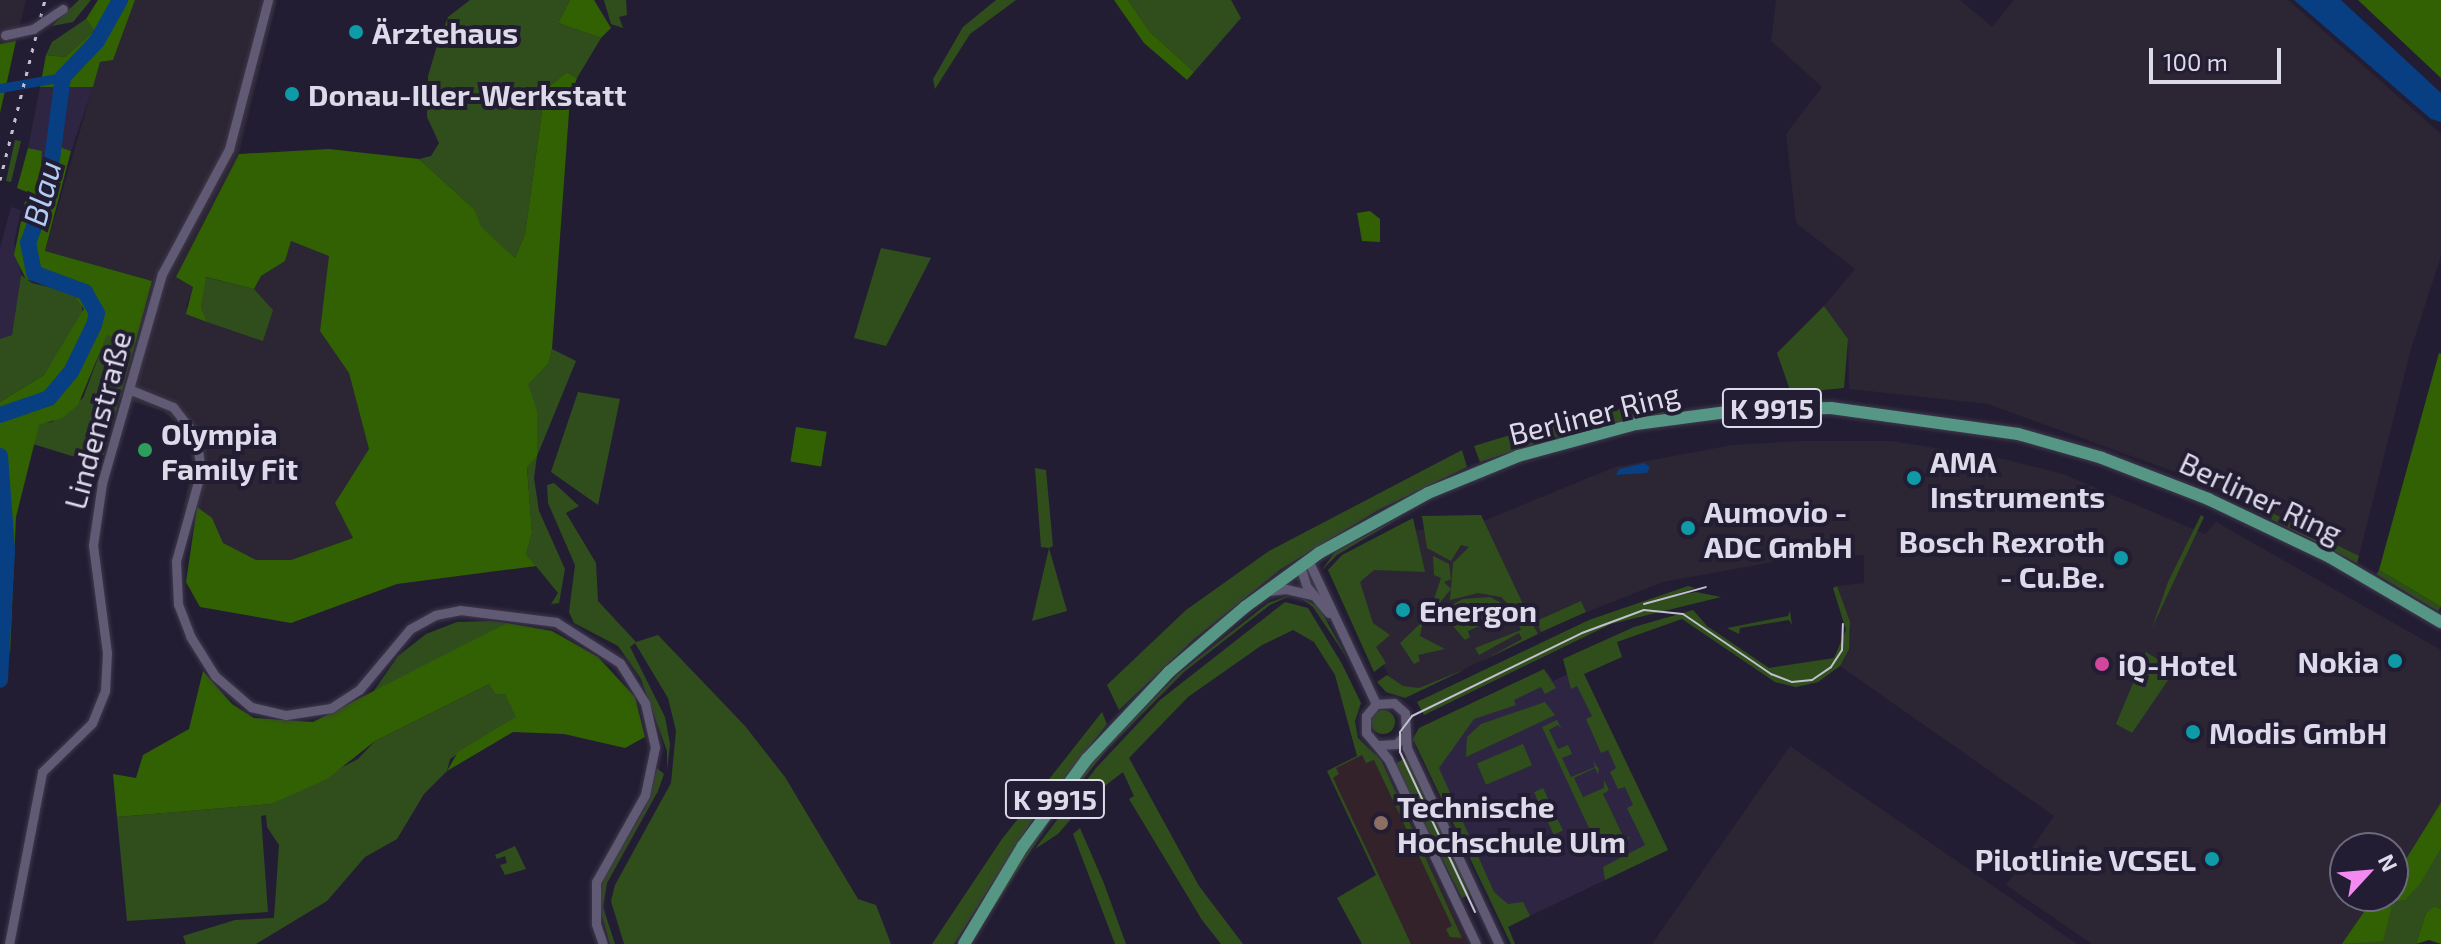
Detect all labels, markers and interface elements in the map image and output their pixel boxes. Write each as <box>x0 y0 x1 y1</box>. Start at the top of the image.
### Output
place label: Ärztehaus <box>372 14 518 50</box>
marker: Ärztehaus <box>347 23 365 41</box>
scale bar <box>2153 32 2285 82</box>
text: 100 m <box>2163 47 2228 76</box>
place label: Donau-Iller-Werkstatt <box>308 76 626 112</box>
marker: Donau-Iller-Werkstatt <box>283 85 301 103</box>
water label: Blau <box>14 156 68 230</box>
street label: Lindenstraße <box>56 327 138 513</box>
street label: Berliner Ring <box>1505 374 1683 452</box>
road number: K 9915 <box>1720 384 1824 432</box>
place label: Olympia Family Fit <box>161 415 299 486</box>
marker: Olympia Family Fit <box>136 441 154 459</box>
place label: AMA Instruments <box>1930 443 2105 514</box>
street label: Berliner Ring <box>2174 444 2348 550</box>
marker: AMA Instruments <box>1905 469 1923 487</box>
place label: Aumovio - ADC GmbH <box>1704 493 1853 564</box>
marker: Aumovio - ADC GmbH <box>1679 519 1697 537</box>
place label: Bosch Rexroth - Cu.Be. <box>1899 523 2105 594</box>
marker: Bosch Rexroth - Cu.Be. <box>2112 549 2130 567</box>
place label: Energon <box>1419 592 1537 628</box>
marker: Energon <box>1394 601 1412 619</box>
place label: Nokia <box>2297 643 2379 679</box>
place label: iQ-Hotel <box>2118 646 2237 682</box>
marker: Nokia <box>2386 652 2404 670</box>
marker: iQ-Hotel <box>2093 655 2111 673</box>
place label: Modis GmbH <box>2209 714 2387 750</box>
marker: Modis GmbH <box>2184 723 2202 741</box>
road number: K 9915 <box>1003 775 1107 823</box>
place label: Technische Hochschule Ulm <box>1397 788 1626 858</box>
marker: Technische Hochschule Ulm <box>1372 814 1390 832</box>
north arrow <box>2329 832 2409 912</box>
place label: Pilotlinie VCSEL <box>1974 841 2196 877</box>
marker: Pilotlinie VCSEL <box>2203 850 2221 868</box>
text: N <box>2374 850 2404 875</box>

